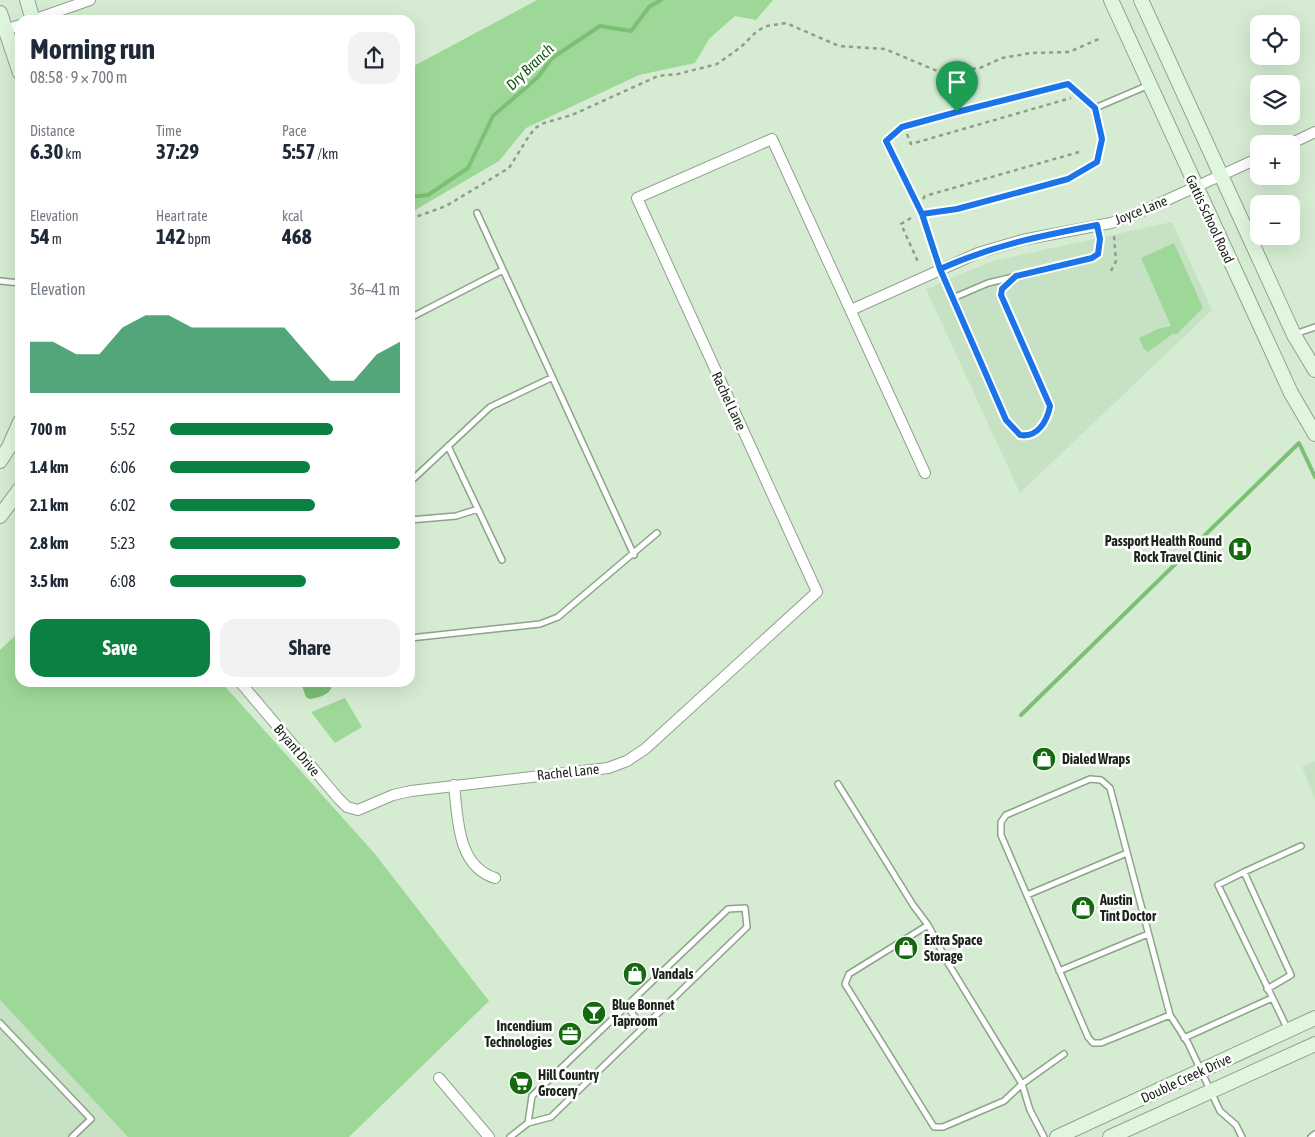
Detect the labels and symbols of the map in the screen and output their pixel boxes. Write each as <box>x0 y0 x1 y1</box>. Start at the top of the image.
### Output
water label: Dry Branch <box>502 40 557 93</box>
pin <box>936 61 978 112</box>
street label: Gattis School Road <box>1183 172 1237 266</box>
street label: Joyce Lane <box>1112 192 1170 228</box>
street label: Rachel Lane <box>709 369 749 433</box>
place label: Passport Health Round Rock Travel Clinic <box>1105 533 1223 565</box>
hospital icon: Passport Health Round Rock Travel Clinic <box>1227 536 1253 562</box>
street label: Bryant Drive <box>271 721 323 779</box>
shop icon: Dialed Wraps <box>1031 746 1057 772</box>
place label: Dialed Wraps <box>1062 751 1130 767</box>
street label: Rachel Lane <box>536 761 600 783</box>
place label: Austin Tint Doctor <box>1099 892 1157 924</box>
shop icon: Austin Tint Doctor <box>1070 895 1096 921</box>
place label: Extra Space Storage <box>924 932 983 964</box>
shop icon: Extra Space Storage <box>893 935 919 961</box>
shop icon: Vandals <box>622 961 648 987</box>
place label: Vandals <box>651 966 694 982</box>
place label: Blue Bonnet Taproom <box>612 997 675 1029</box>
bar icon: Blue Bonnet Taproom <box>581 1000 607 1026</box>
place label: Incendium Technologies <box>484 1018 552 1050</box>
office icon: Incendium Technologies <box>557 1021 583 1047</box>
street label: Double Creek Drive <box>1138 1050 1234 1106</box>
place label: Hill Country Grocery <box>538 1067 599 1099</box>
supermarket icon: Hill Country Grocery <box>508 1070 534 1096</box>

